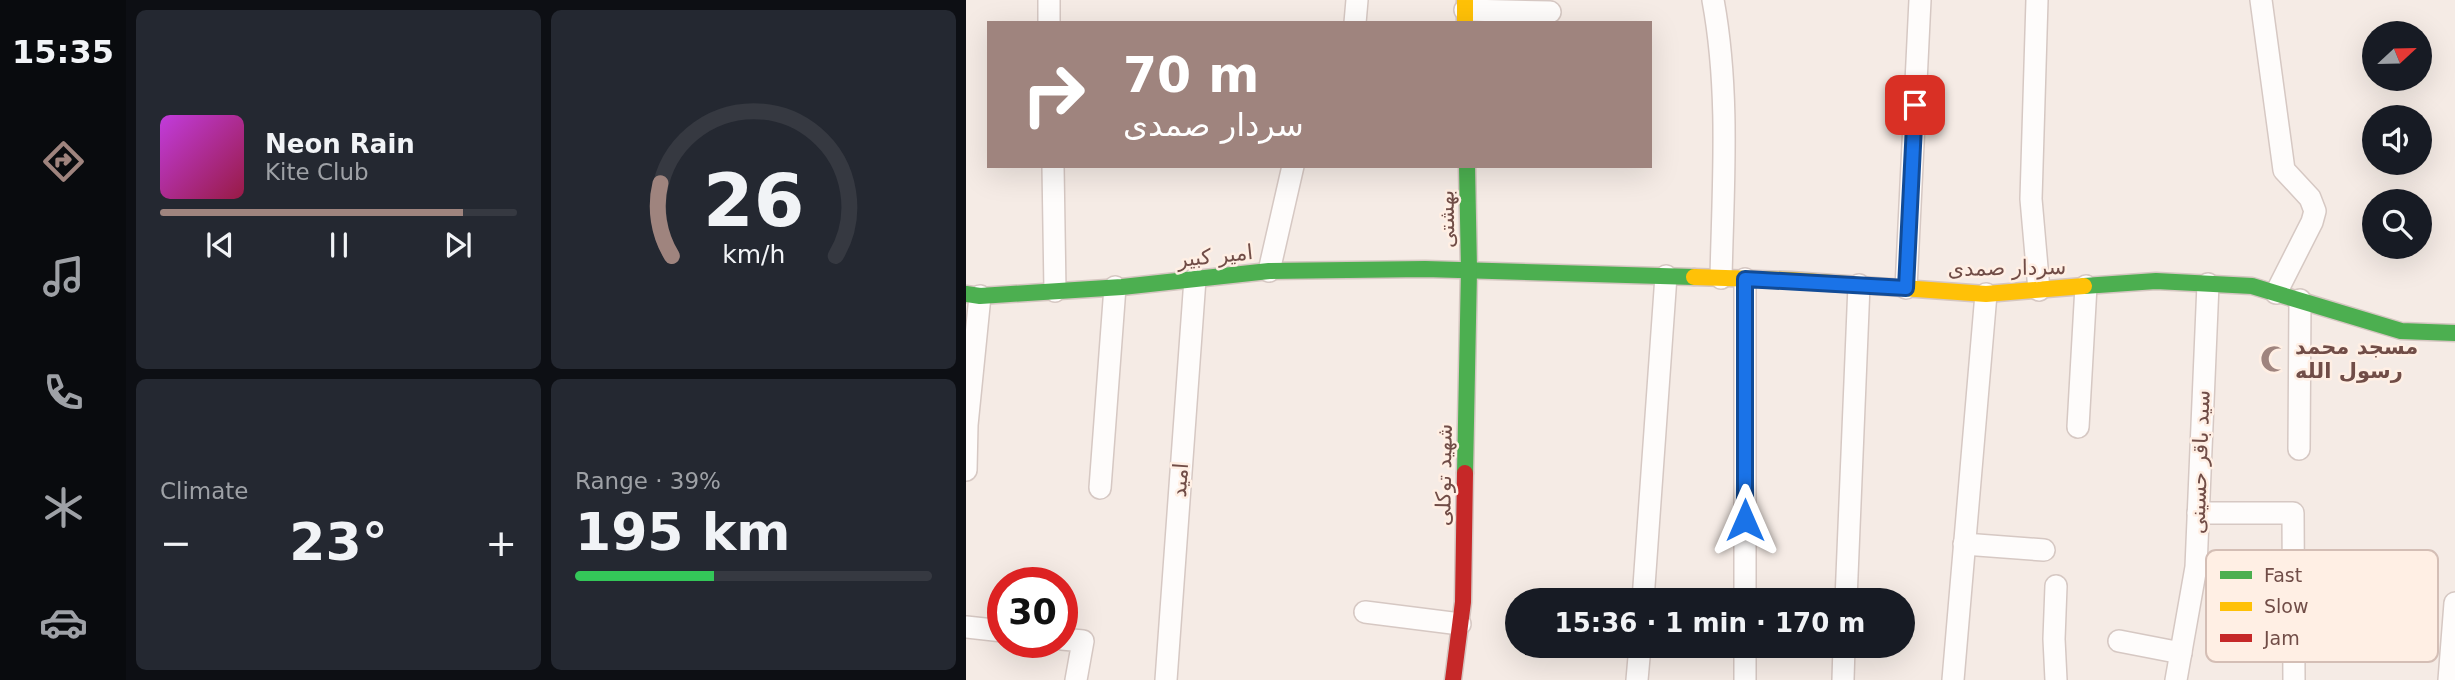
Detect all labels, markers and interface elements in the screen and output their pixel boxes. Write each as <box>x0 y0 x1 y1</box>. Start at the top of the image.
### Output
north arrow <box>2362 21 2432 91</box>
map controls <box>2362 21 2432 259</box>
text: 15:35 <box>12 33 114 71</box>
text: 70 m <box>1123 47 1259 104</box>
icon: right <box>1008 49 1099 140</box>
pin <box>1885 75 1945 135</box>
icon: arrive <box>1896 86 1934 124</box>
button: sound <box>2362 105 2432 175</box>
text: سردار صمدی <box>1123 106 1304 144</box>
text: Neon Rain <box>265 129 415 159</box>
icon: directions <box>39 137 88 186</box>
text: 26 <box>703 158 804 243</box>
text: Kite Club <box>265 159 369 185</box>
button: search <box>2362 189 2432 259</box>
street label: بهشتی <box>1434 190 1460 248</box>
icon: previous <box>201 226 239 264</box>
icon: pause <box>320 226 358 264</box>
icon: next <box>439 226 477 264</box>
text: km/h <box>722 240 785 269</box>
street label: امیر کبیر <box>1175 240 1254 272</box>
icon: music <box>39 252 88 301</box>
street label: سردار صمدی <box>1947 255 2067 281</box>
place label: مسجد محمد رسول الله <box>2295 335 2418 383</box>
mosque icon: مسجد محمد رسول الله <box>2259 344 2289 374</box>
icon: phone <box>39 368 88 417</box>
street label: سید باقر حسینی <box>2185 390 2215 534</box>
street label: شهید توکلی <box>1431 424 1457 526</box>
street label: امید <box>1167 462 1193 498</box>
text: Range · 39% <box>575 468 721 494</box>
text: Climate <box>160 478 249 504</box>
icon: climate <box>39 483 88 532</box>
position arrow <box>1708 483 1782 557</box>
text: 195 km <box>575 502 790 562</box>
text: 23° <box>289 512 388 572</box>
text: − <box>160 521 192 565</box>
text: + <box>485 521 517 565</box>
legend <box>2206 550 2438 662</box>
text: Fast <box>2264 564 2302 586</box>
speed limit sign: 30 <box>987 567 1078 658</box>
text: Slow <box>2264 595 2309 617</box>
icon: car <box>39 598 88 647</box>
text: 15:36 · 1 min · 170 m <box>1555 608 1865 638</box>
text: Jam <box>2263 627 2300 649</box>

